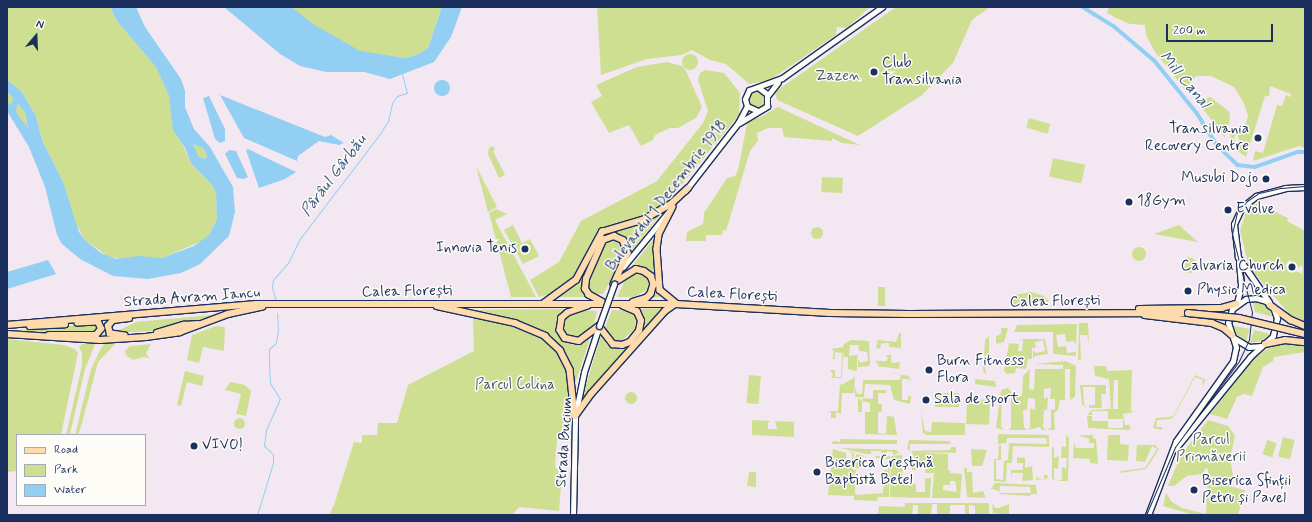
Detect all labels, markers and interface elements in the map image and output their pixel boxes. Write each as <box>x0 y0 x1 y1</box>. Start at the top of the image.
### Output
north arrow <box>16 16 56 56</box>
scale bar <box>1168 16 1275 42</box>
text: N <box>34 17 46 32</box>
text: 200 m <box>1173 23 1206 39</box>
water label: Mill Canal <box>1155 48 1213 112</box>
place label: Club Transilvania <box>882 54 962 89</box>
marker: Club Transilvania <box>869 67 879 77</box>
park label: Zazen <box>815 68 861 86</box>
street label: Bulevardul 1 Decembrie 1918 <box>603 117 731 275</box>
place label: Transilvania Recovery Centre <box>1142 120 1249 155</box>
water label: Pârâul Gârbău <box>297 131 371 221</box>
marker: Transilvania Recovery Centre <box>1252 132 1264 144</box>
place label: Musubi Dojo <box>1181 170 1258 188</box>
marker: Musubi Dojo <box>1261 174 1271 184</box>
place label: 18Gym <box>1137 193 1186 211</box>
marker: 18Gym <box>1124 197 1134 207</box>
place label: Evolve <box>1236 201 1275 219</box>
marker: Evolve <box>1223 205 1233 215</box>
place label: Innovia Tenis <box>435 240 517 258</box>
marker: Innovia Tenis <box>520 244 530 254</box>
place label: Calvaria Church <box>1179 258 1284 276</box>
marker: Calvaria Church <box>1287 262 1297 272</box>
street label: Calea Florești <box>362 282 452 302</box>
place label: Physio Medica <box>1197 282 1288 300</box>
street label: Strada Avram Iancu <box>124 284 260 312</box>
street label: Calea Florești <box>686 284 778 306</box>
marker: Physio Medica <box>1182 285 1194 297</box>
street label: Calea Florești <box>1010 292 1100 312</box>
place label: Burn Fitness Flora <box>937 352 1024 387</box>
marker: Burn Fitness Flora <box>924 365 934 375</box>
park label: Parcul Colina <box>474 377 556 395</box>
place label: Sala de sport <box>934 391 1019 409</box>
street label: Strada Bucium <box>553 392 577 492</box>
marker: Sala de sport <box>921 395 931 405</box>
park label: Parcul Primăverii <box>1176 431 1246 466</box>
legend <box>16 434 146 506</box>
place label: VIVO! <box>202 437 243 455</box>
marker: VIVO! <box>189 441 199 451</box>
text: Road <box>54 442 78 458</box>
place label: Biserica Creștină Baptistă Betel <box>825 454 935 489</box>
text: Park <box>54 462 78 478</box>
marker: Biserica Creștină Baptistă Betel <box>812 467 822 477</box>
place label: Biserica Sfinții Petru și Pavel <box>1202 472 1292 507</box>
text: Water <box>54 482 86 498</box>
marker: Biserica Sfinții Petru și Pavel <box>1189 485 1199 495</box>

